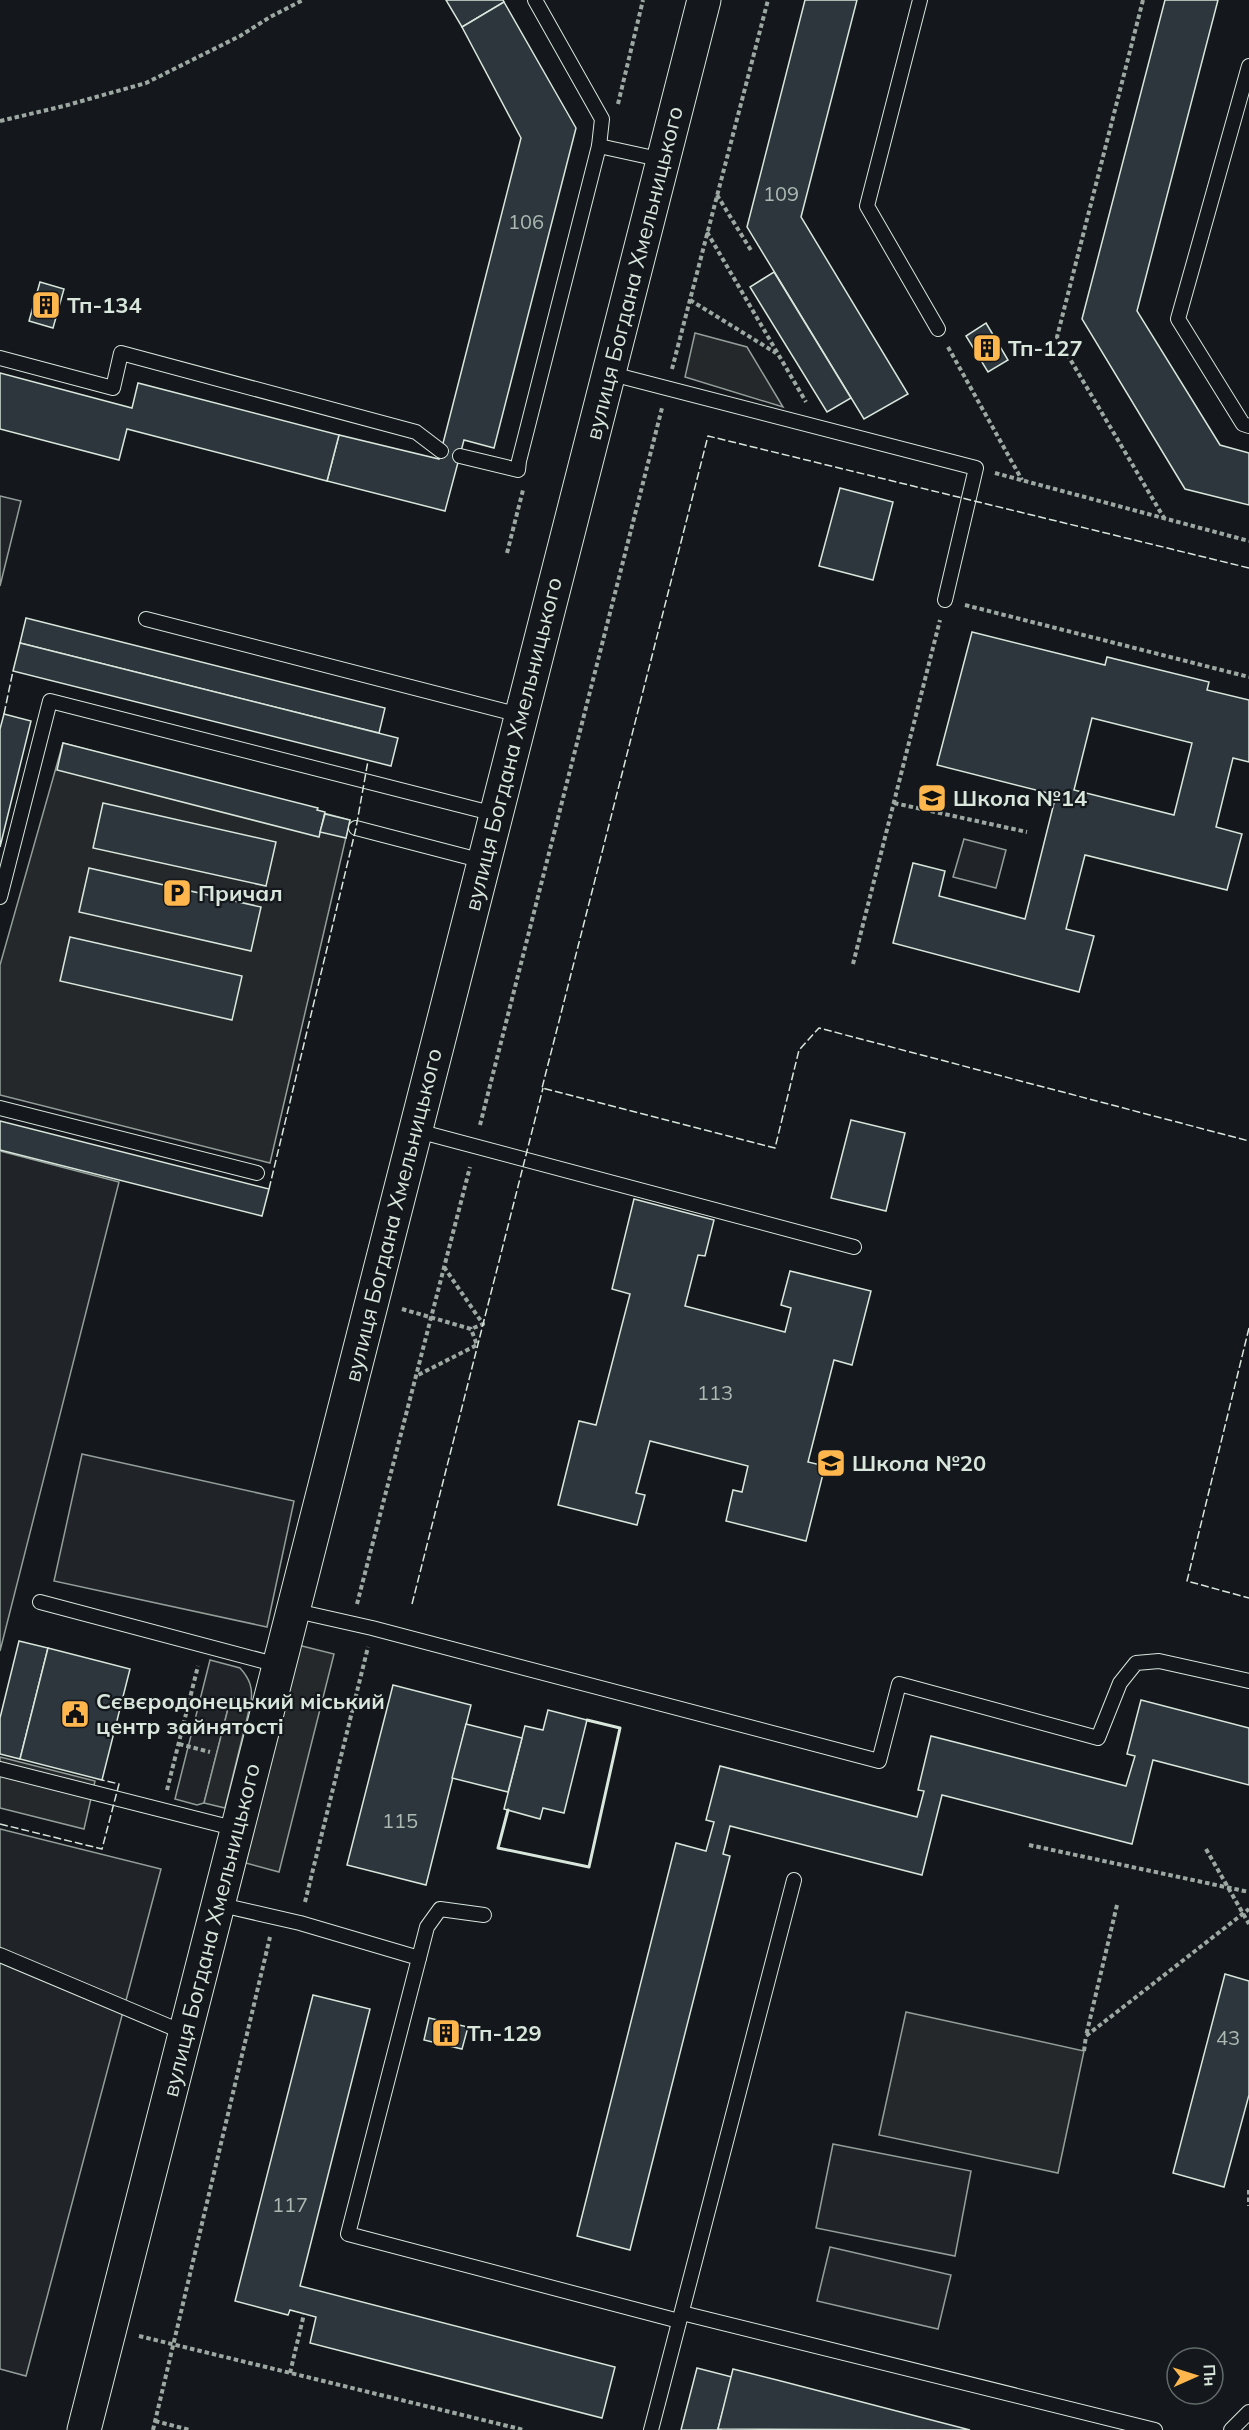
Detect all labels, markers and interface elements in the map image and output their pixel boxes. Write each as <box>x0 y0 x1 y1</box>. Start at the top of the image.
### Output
street label: вулиця Богдана Хмельницького <box>579 103 689 443</box>
house number: 109 <box>763 181 799 206</box>
house number: 106 <box>508 209 544 234</box>
building icon: Тп-134 <box>30 289 62 321</box>
place label: Тп-134 <box>67 291 142 319</box>
building icon: Тп-127 <box>971 332 1003 364</box>
place label: Тп-127 <box>1008 334 1083 362</box>
street label: вулиця Богдана Хмельницького <box>458 574 568 914</box>
school or university icon: Школа №14 <box>916 782 948 814</box>
place label: Школа №14 <box>953 784 1087 812</box>
parking icon: Причал <box>161 877 193 909</box>
place label: Причал <box>198 879 283 907</box>
street label: вулиця Богдана Хмельницького <box>338 1045 448 1385</box>
house number: 113 <box>697 1380 733 1405</box>
school or university icon: Школа №20 <box>815 1447 847 1479</box>
place label: Школа №20 <box>852 1449 986 1477</box>
place label: Сєвєродонецький міський центр зайнятості <box>96 1687 385 1740</box>
public building icon: Сєвєродонецький міський центр зайнятості <box>59 1698 91 1730</box>
street label: вулиця Богдана Хмельницького <box>156 1760 266 2100</box>
house number: 115 <box>382 1808 418 1833</box>
building icon: Тп-129 <box>430 2017 462 2049</box>
place label: Тп-129 <box>467 2019 542 2047</box>
house number: 43 <box>1216 2025 1240 2050</box>
house number: 117 <box>272 2192 308 2217</box>
north arrow <box>1165 2346 1225 2406</box>
text: Пн <box>1199 2364 1221 2387</box>

